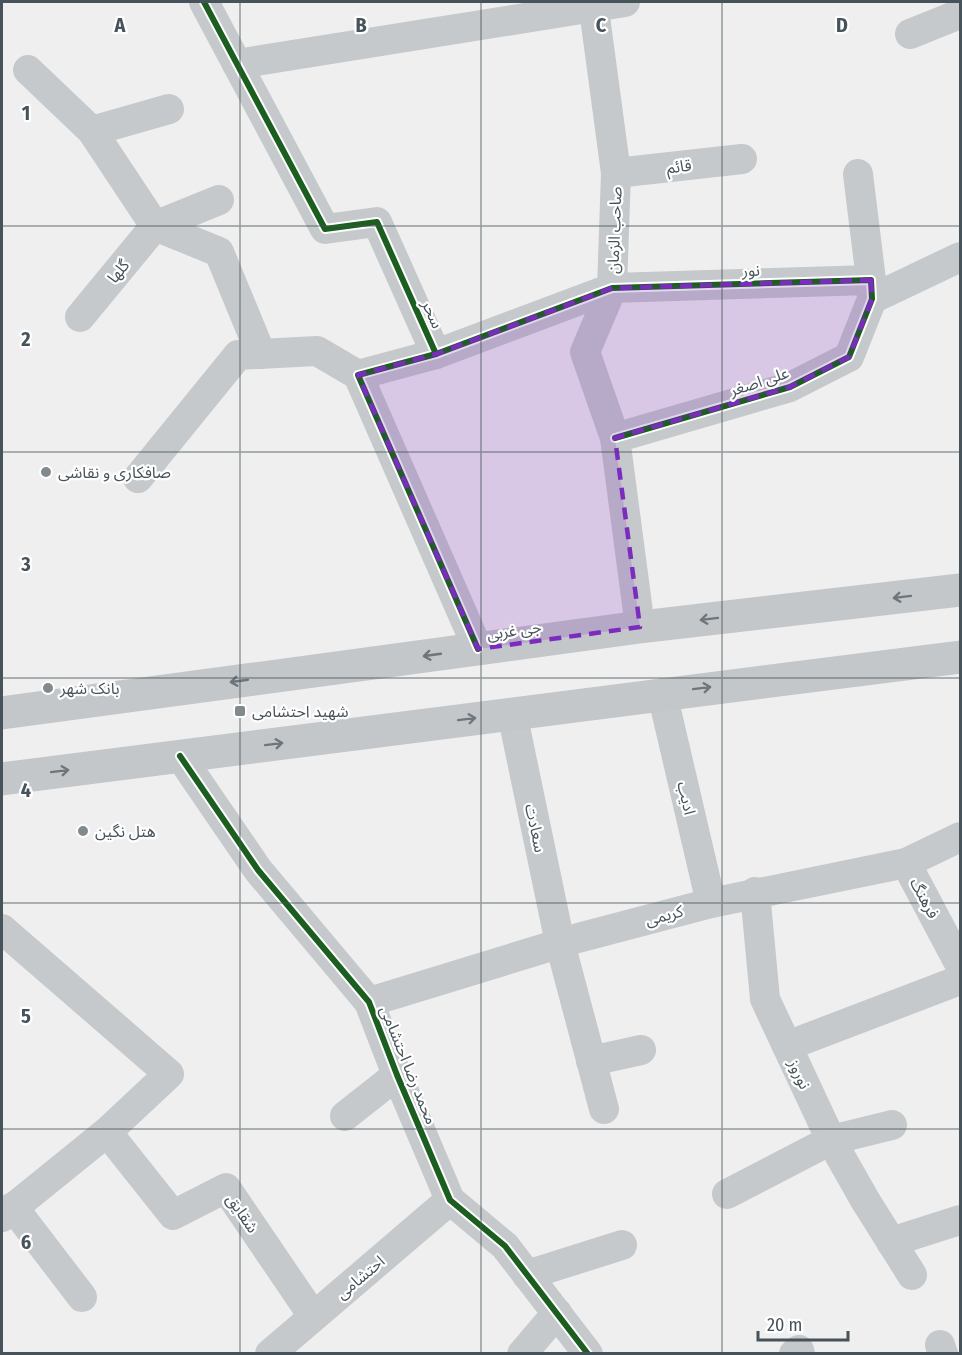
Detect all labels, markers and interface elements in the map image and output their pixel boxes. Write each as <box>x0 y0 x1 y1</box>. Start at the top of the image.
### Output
text: A <box>114 13 127 37</box>
text: B <box>355 13 367 37</box>
text: C <box>596 13 607 37</box>
text: D <box>836 13 848 37</box>
text: 1 <box>22 101 30 125</box>
street label: قائم <box>665 156 693 180</box>
street label: صاحب الزمان <box>603 186 626 274</box>
street label: گلها <box>103 256 134 287</box>
street label: نور <box>741 261 760 280</box>
street label: سحر <box>418 296 447 331</box>
text: 2 <box>20 327 31 351</box>
street label: علی اصغر <box>726 363 791 400</box>
place label: صافکاری و نقاشی <box>58 463 171 482</box>
marker: صافکاری و نقاشی <box>39 465 53 479</box>
text: 3 <box>20 552 31 576</box>
one-way arrow <box>893 592 913 603</box>
one-way arrow <box>699 614 719 625</box>
street label: جی غربی <box>486 617 543 644</box>
one-way arrow <box>423 649 442 660</box>
one-way arrow <box>229 676 249 687</box>
place label: بانک شهر <box>59 679 120 698</box>
marker: بانک شهر <box>41 681 55 695</box>
one-way arrow <box>692 683 712 694</box>
place label: شهید احتشامی <box>252 702 349 721</box>
marker: شهید احتشامی <box>233 704 247 718</box>
one-way arrow <box>457 713 477 724</box>
one-way arrow <box>263 738 283 749</box>
one-way arrow <box>49 766 69 777</box>
text: 4 <box>21 778 31 802</box>
street label: ادیب <box>673 780 700 817</box>
street label: سعادت <box>521 802 550 854</box>
place label: هتل نگین <box>95 822 156 841</box>
marker: هتل نگین <box>76 824 90 838</box>
street label: فرهنگ <box>906 875 943 922</box>
street label: کریمی <box>643 901 685 930</box>
street label: محمد رضا احتشامی <box>376 1003 441 1127</box>
text: 5 <box>21 1004 31 1028</box>
street label: نوروز <box>784 1055 815 1092</box>
street label: شقایق <box>222 1190 262 1237</box>
text: 6 <box>21 1230 31 1254</box>
street label: احتشامی <box>332 1252 389 1303</box>
scale bar <box>758 1304 848 1342</box>
text: 20 m <box>767 1314 802 1336</box>

